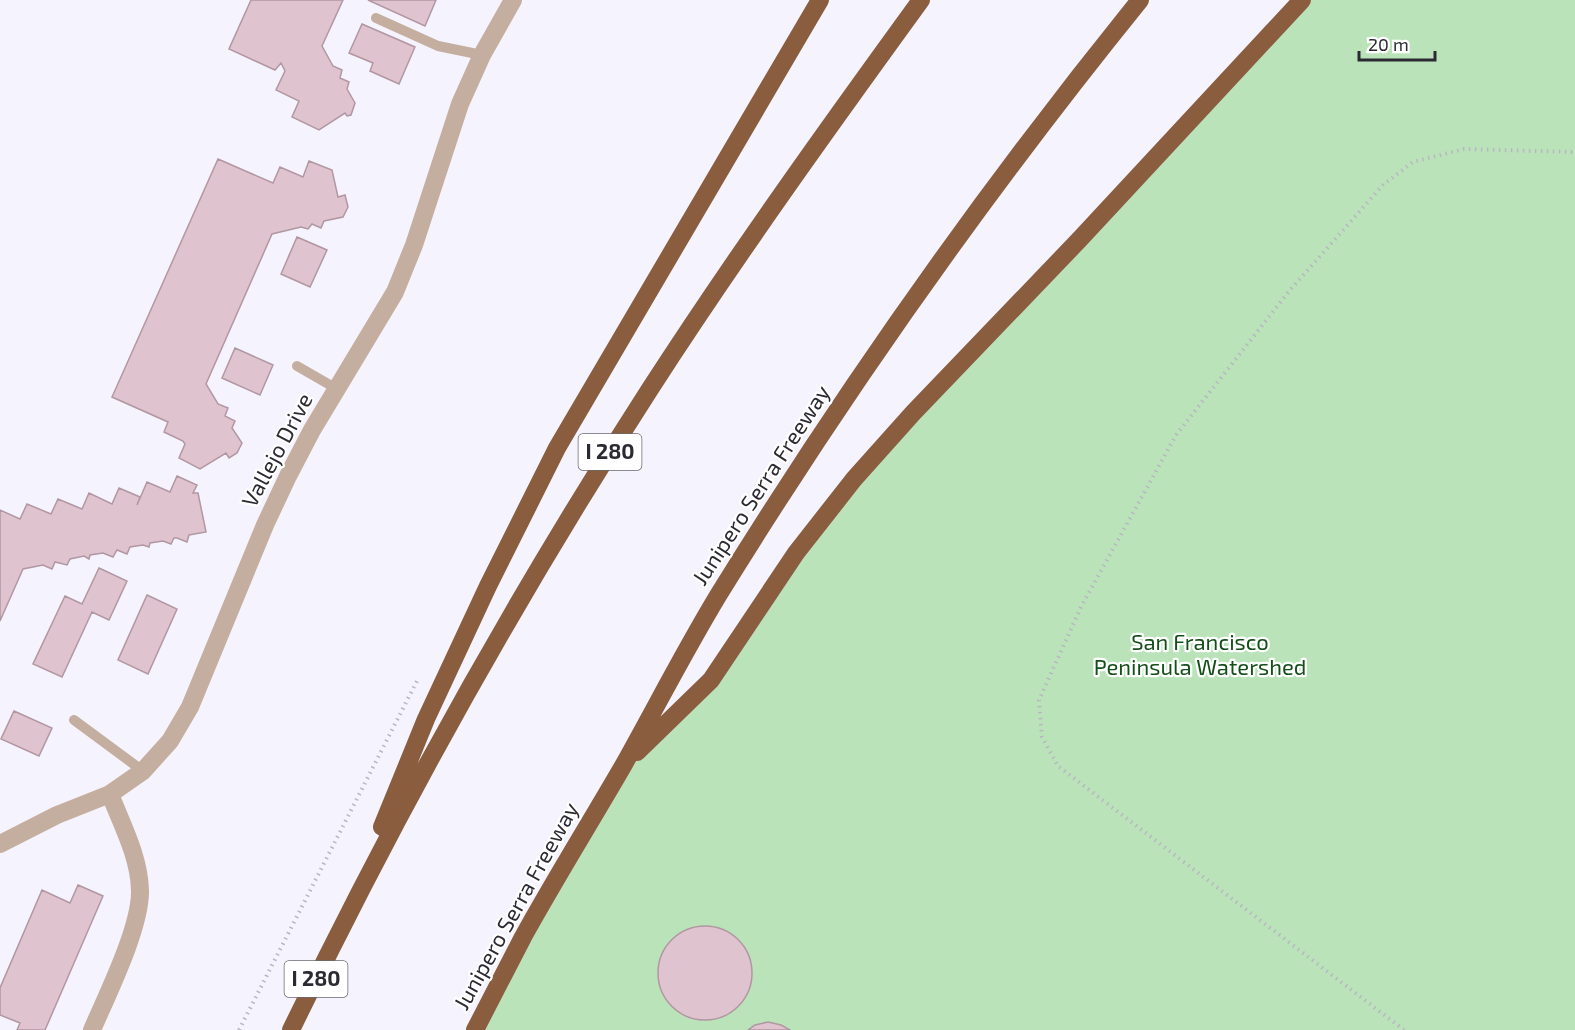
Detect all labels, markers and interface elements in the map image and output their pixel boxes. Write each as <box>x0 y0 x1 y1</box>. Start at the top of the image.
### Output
scale bar <box>1359 24 1436 62</box>
text: 20 m <box>1368 33 1409 55</box>
street label: Junipero Serra Freeway <box>686 379 835 589</box>
street label: Vallejo Drive <box>235 388 318 511</box>
road number: I 280 <box>578 434 642 470</box>
park label: San Francisco Peninsula Watershed <box>1094 628 1306 679</box>
street label: Junipero Serra Freeway <box>447 797 583 1014</box>
road number: I 280 <box>284 961 348 997</box>

